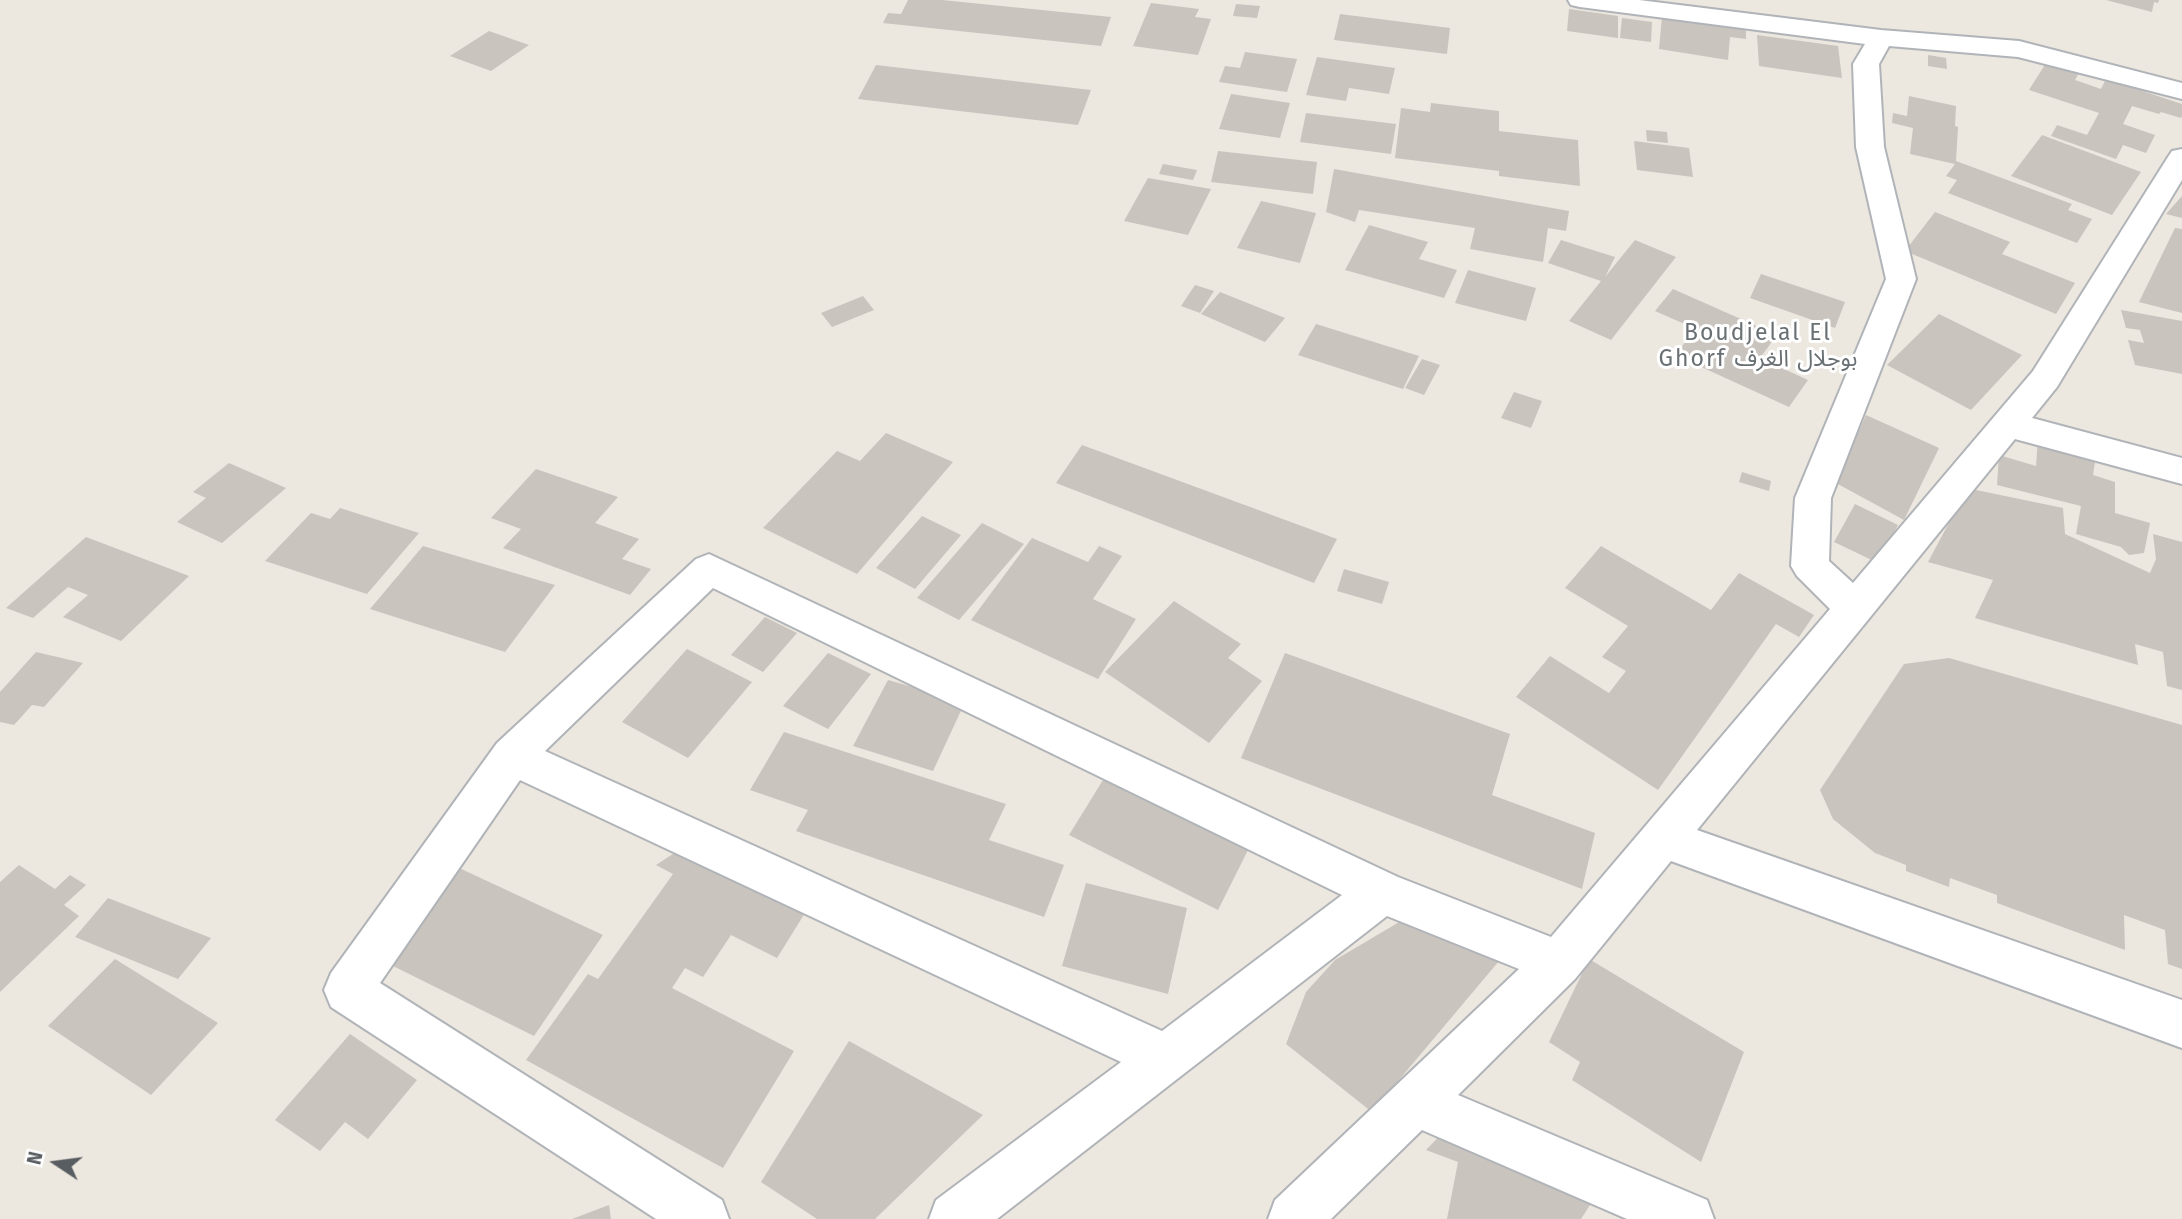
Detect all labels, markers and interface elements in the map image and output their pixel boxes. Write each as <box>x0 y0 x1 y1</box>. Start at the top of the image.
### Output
district label: Boudjelal El Ghorf بوجلال الغرف <box>1665 320 1851 374</box>
north arrow <box>21 1128 91 1198</box>
text: N <box>22 1149 48 1167</box>

